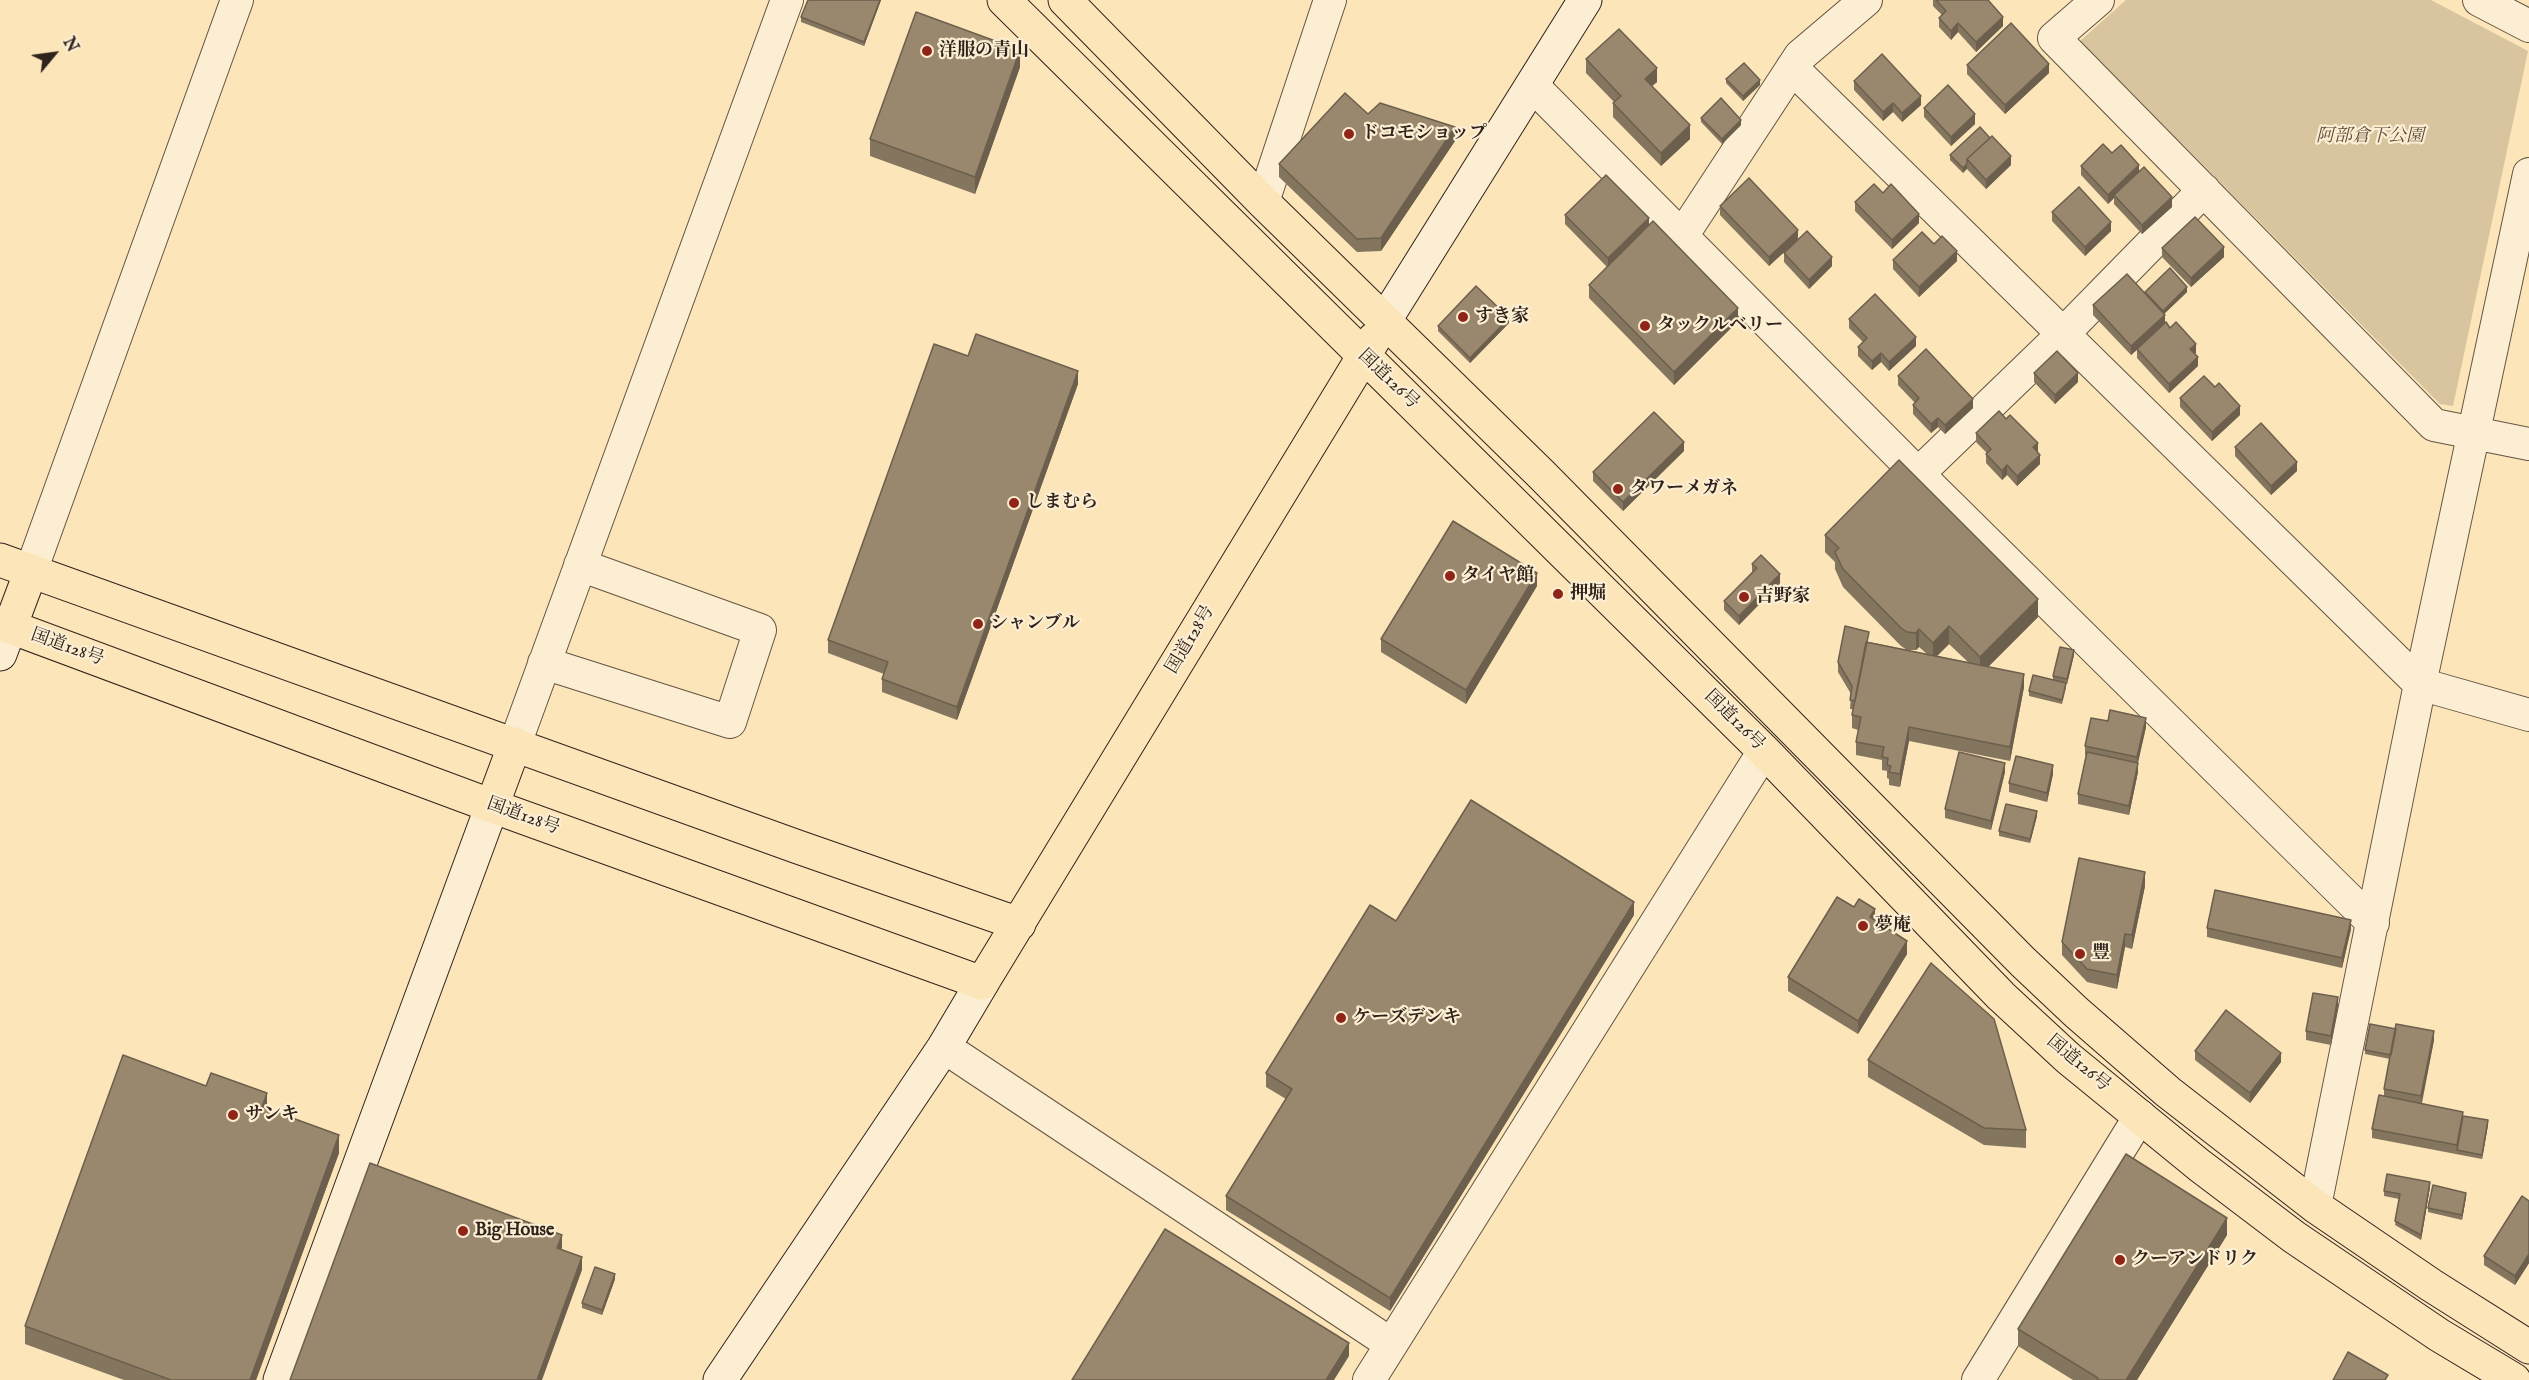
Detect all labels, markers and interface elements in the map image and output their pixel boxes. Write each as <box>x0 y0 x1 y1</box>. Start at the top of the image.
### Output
north arrow <box>24 24 84 84</box>
text: N <box>58 34 82 56</box>
place label: 洋服の青山 <box>939 40 1029 62</box>
marker: 洋服の青山 <box>920 44 934 58</box>
place label: ドコモショップ <box>1361 123 1487 145</box>
park label: 阿部倉下公園 <box>2316 126 2424 148</box>
marker: ドコモショップ <box>1342 127 1356 141</box>
place label: すき家 <box>1475 306 1529 328</box>
marker: すき家 <box>1456 310 1470 324</box>
place label: タックルベリー <box>1657 315 1783 337</box>
marker: タックルベリー <box>1638 319 1652 333</box>
street label: 国道126号 <box>1353 346 1423 414</box>
place label: タワーメガネ <box>1630 478 1738 500</box>
marker: タワーメガネ <box>1611 482 1625 496</box>
place label: しまむら <box>1026 492 1098 514</box>
marker: しまむら <box>1007 496 1021 510</box>
place label: タイヤ館 <box>1462 565 1534 587</box>
marker: タイヤ館 <box>1443 569 1457 583</box>
place label: 押堀 <box>1570 583 1606 605</box>
place label: 吉野家 <box>1756 586 1810 608</box>
marker: 押堀 <box>1551 587 1565 601</box>
marker: 吉野家 <box>1737 590 1751 604</box>
street label: 国道128号 <box>1162 602 1220 678</box>
place label: シャンブル <box>990 613 1080 635</box>
marker: シャンブル <box>971 617 985 631</box>
street label: 国道128号 <box>27 625 107 671</box>
street label: 国道126号 <box>1699 686 1769 756</box>
street label: 国道128号 <box>483 794 563 840</box>
place label: 夢庵 <box>1875 915 1911 937</box>
marker: 夢庵 <box>1856 919 1870 933</box>
place label: 豐 <box>2092 943 2110 965</box>
marker: 豐 <box>2073 947 2087 961</box>
place label: ケーズデンキ <box>1353 1007 1461 1029</box>
marker: ケーズデンキ <box>1334 1011 1348 1025</box>
street label: 国道126号 <box>2042 1031 2114 1097</box>
place label: サンキ <box>245 1104 299 1126</box>
marker: サンキ <box>226 1108 240 1122</box>
place label: Big House <box>475 1220 554 1242</box>
marker: Big House <box>456 1224 470 1238</box>
place label: クーアンドリク <box>2132 1249 2258 1271</box>
marker: クーアンドリク <box>2113 1253 2127 1267</box>

